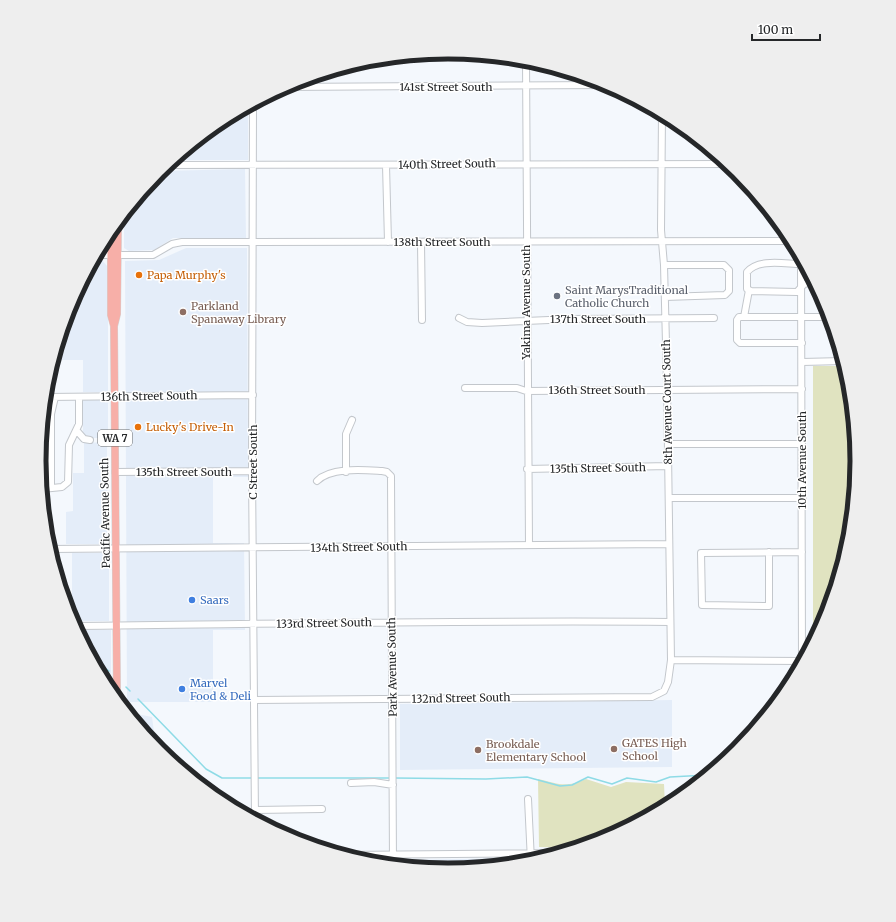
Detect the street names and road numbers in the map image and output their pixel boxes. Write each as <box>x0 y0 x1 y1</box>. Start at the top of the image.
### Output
street label: 141st Street South <box>400 80 493 94</box>
street label: 140th Street South <box>398 156 497 172</box>
street label: 138th Street South <box>394 235 491 249</box>
street label: Yakima Avenue South <box>519 244 533 360</box>
street label: 137th Street South <box>550 312 647 326</box>
street label: 8th Avenue Court South <box>659 339 675 465</box>
street label: 136th Street South <box>549 383 646 397</box>
street label: 136th Street South <box>100 388 198 404</box>
street label: 10th Avenue South <box>795 410 809 509</box>
street label: C Street South <box>246 424 260 500</box>
road number: WA 7 <box>98 430 132 446</box>
street label: Pacific Avenue South <box>97 457 113 568</box>
street label: 135th Street South <box>550 460 647 476</box>
street label: 135th Street South <box>136 465 233 479</box>
street label: 134th Street South <box>310 539 408 555</box>
street label: 133rd Street South <box>276 615 373 631</box>
street label: Park Avenue South <box>384 616 400 717</box>
street label: 132nd Street South <box>411 690 511 706</box>

